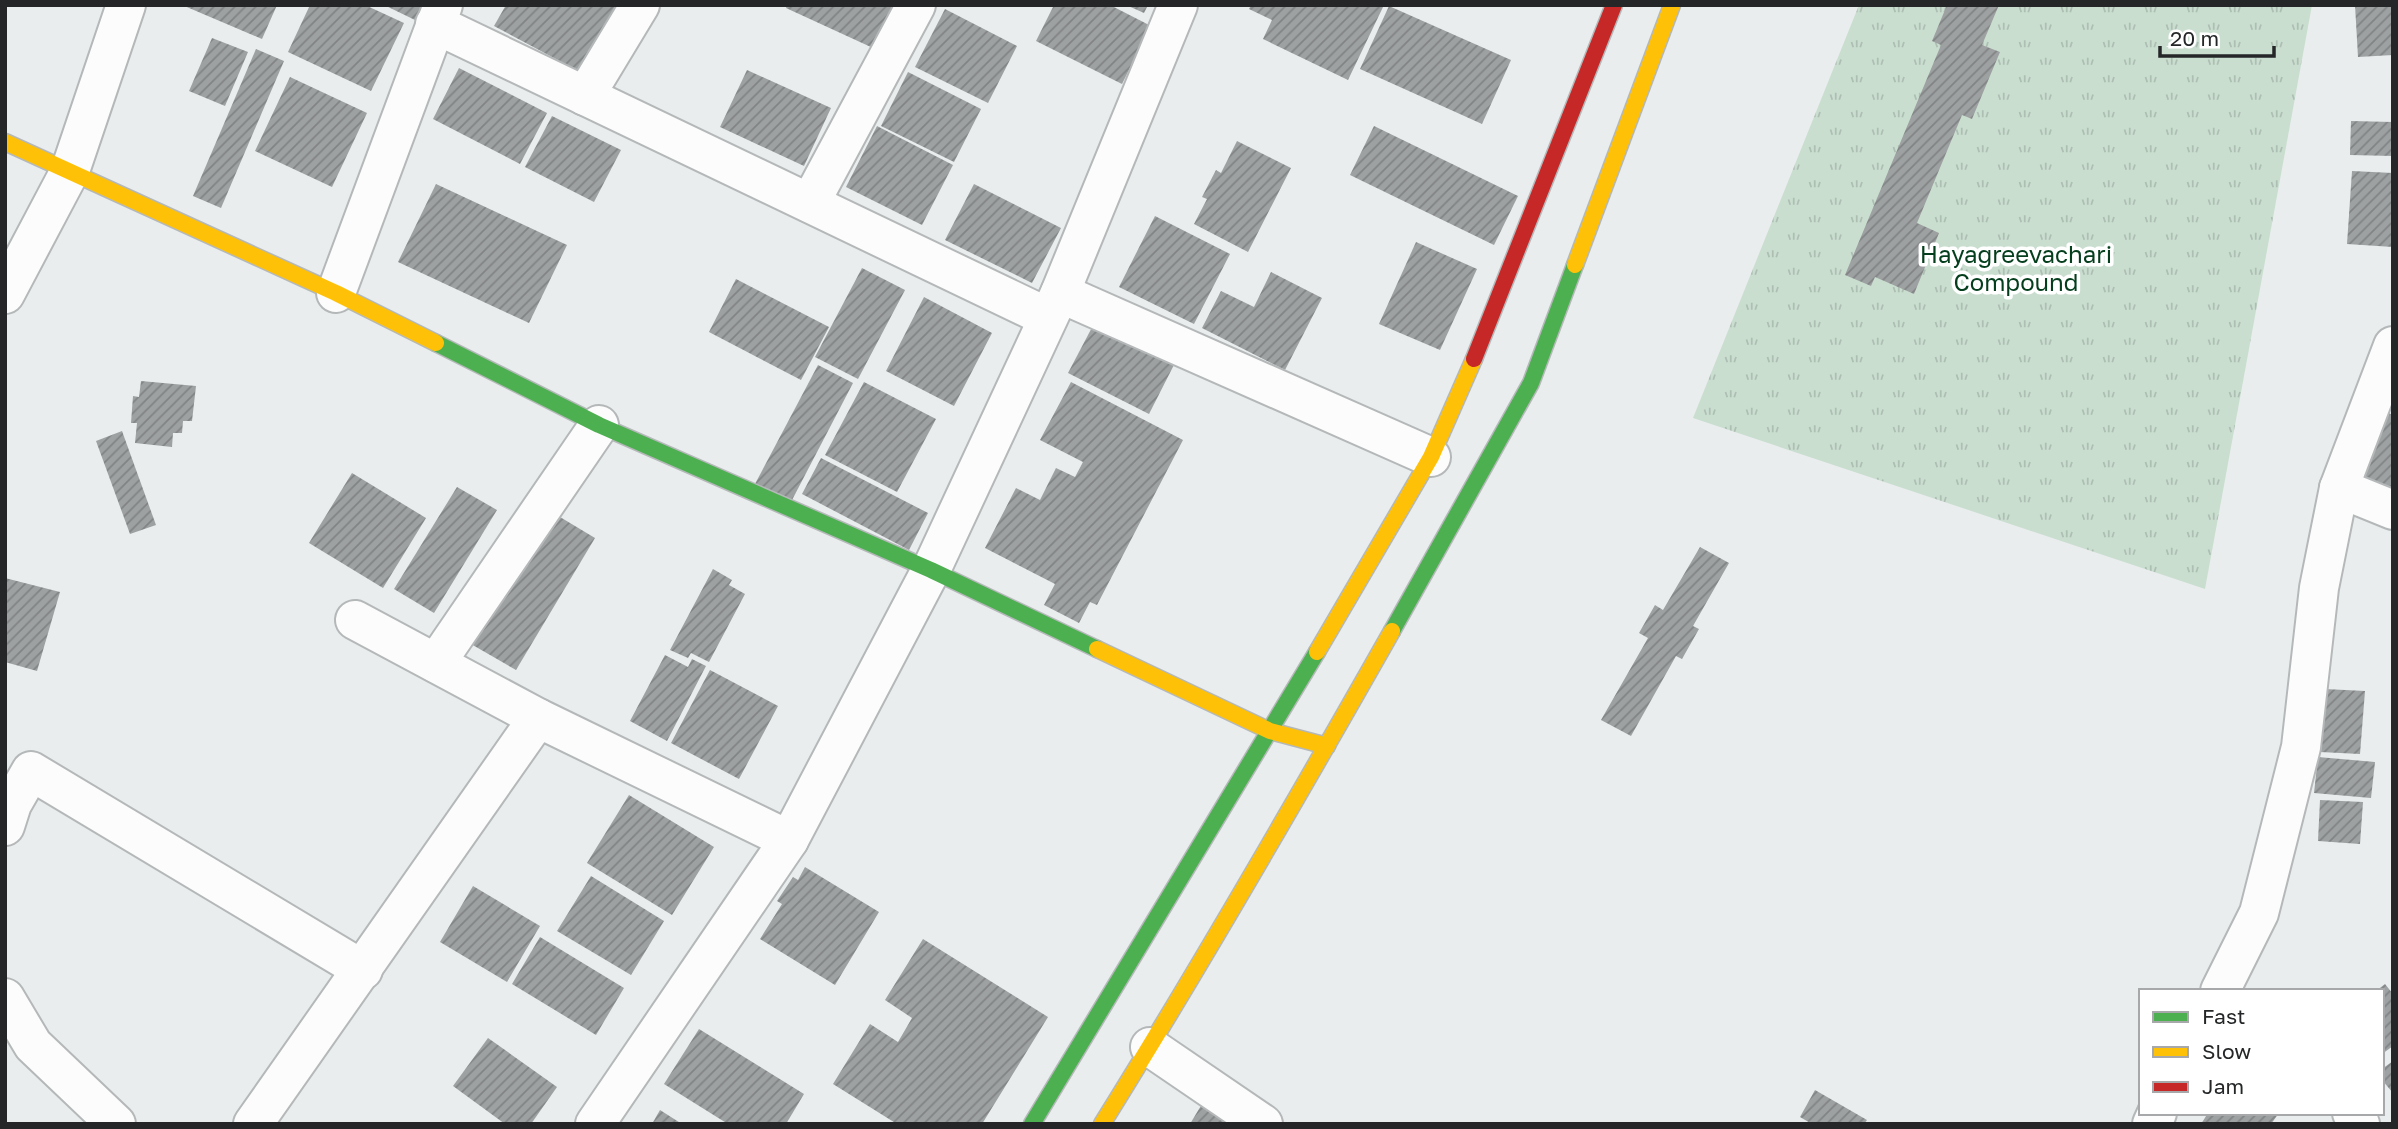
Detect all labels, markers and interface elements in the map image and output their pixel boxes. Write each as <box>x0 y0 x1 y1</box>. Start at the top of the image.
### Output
scale bar <box>2160 14 2274 58</box>
text: 20 m <box>2170 25 2219 51</box>
park label: Hayagreevachari Compound <box>1920 239 2112 296</box>
legend <box>2139 989 2384 1115</box>
text: Fast <box>2202 1003 2245 1029</box>
text: Slow <box>2202 1038 2251 1064</box>
text: Jam <box>2202 1073 2244 1099</box>

